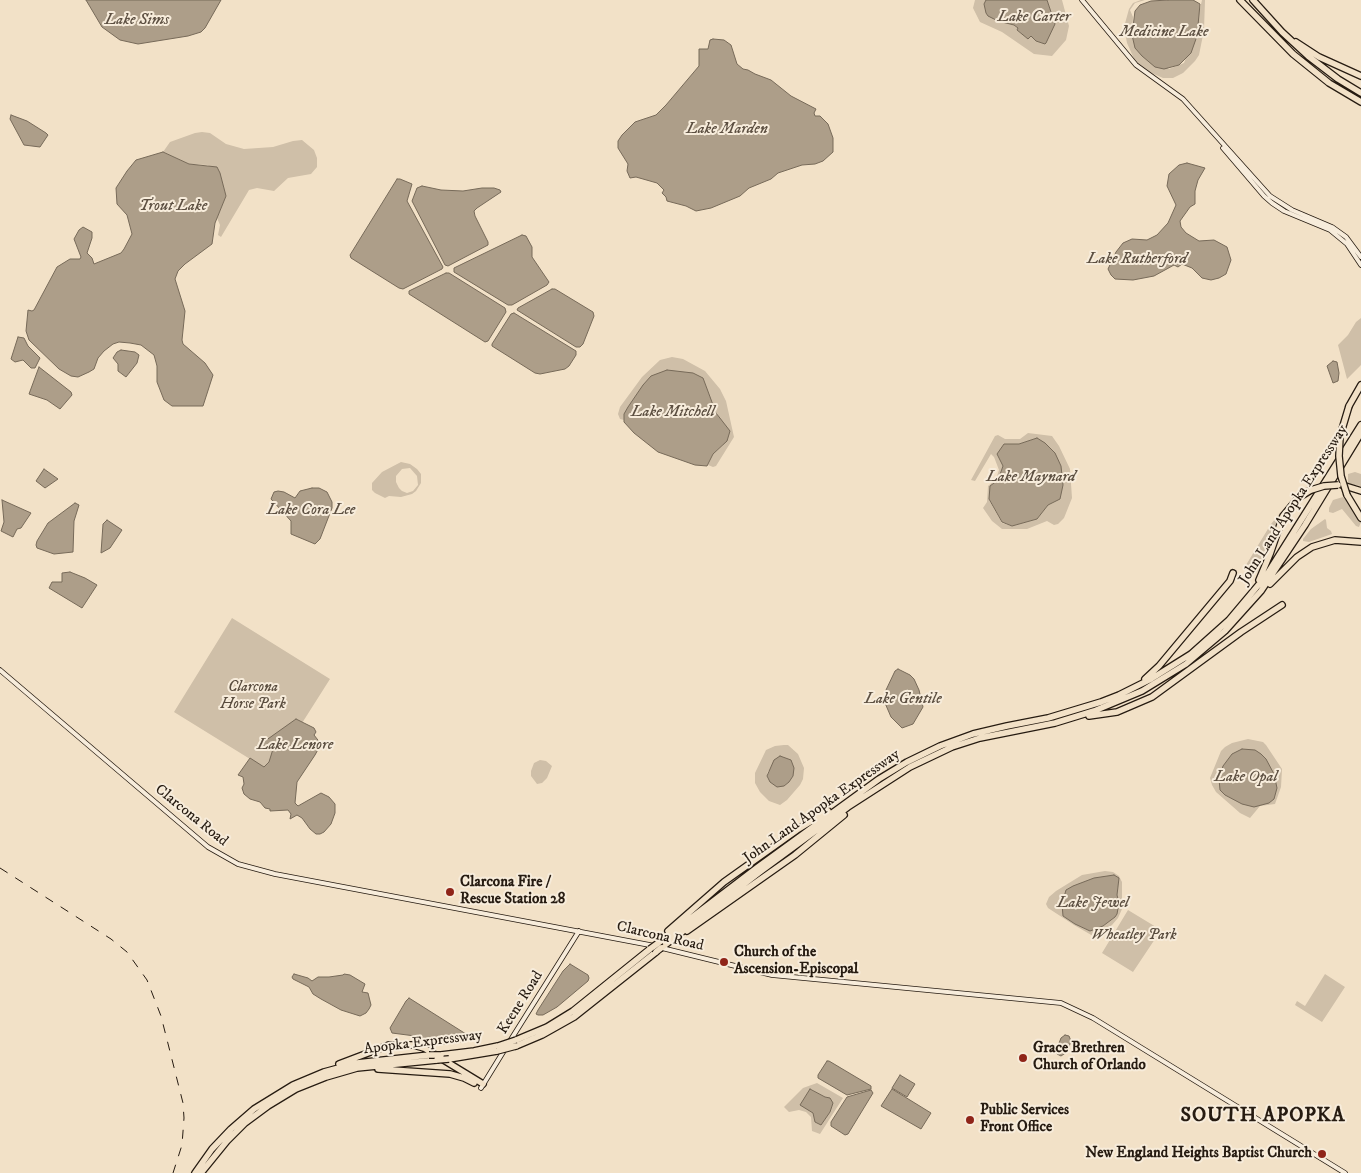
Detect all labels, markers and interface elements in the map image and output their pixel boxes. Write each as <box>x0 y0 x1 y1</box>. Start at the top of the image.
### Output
water label: Lake Carter <box>998 8 1070 28</box>
water label: Lake Sims <box>105 11 169 31</box>
water label: Medicine Lake <box>1120 23 1208 43</box>
water label: Lake Marden <box>686 120 768 140</box>
water label: Trout Lake <box>139 197 207 217</box>
water label: Lake Rutherford <box>1087 250 1187 270</box>
water label: Lake Mitchell <box>631 403 715 423</box>
street label: John Land Apopka Expressway <box>1236 422 1352 588</box>
water label: Lake Maynard <box>986 468 1076 488</box>
water label: Lake Cora Lee <box>267 501 355 521</box>
park label: Clarcona Horse Park <box>220 679 286 714</box>
water label: Lake Gentile <box>864 690 942 710</box>
water label: Lake Lenore <box>257 736 333 756</box>
street label: John Land Apopka Expressway <box>740 746 904 868</box>
water label: Lake Opal <box>1214 768 1278 788</box>
street label: Clarcona Road <box>151 781 231 851</box>
place label: Clarcona Fire / Rescue Station 28 <box>460 874 565 909</box>
marker: Clarcona Fire / Rescue Station 28 <box>444 886 456 898</box>
water label: Lake Jewel <box>1057 894 1129 914</box>
street label: Clarcona Road <box>615 918 705 956</box>
park label: Wheatley Park <box>1092 927 1176 945</box>
place label: Church of the Ascension-Episcopal <box>734 944 858 979</box>
marker: Church of the Ascension-Episcopal <box>718 956 730 968</box>
street label: Keene Road <box>495 968 547 1038</box>
street label: Apopka Expressway <box>363 1027 483 1059</box>
place label: Grace Brethren Church of Orlando <box>1033 1040 1146 1075</box>
marker: Grace Brethren Church of Orlando <box>1017 1052 1029 1064</box>
place label: Public Services Front Office <box>980 1102 1069 1137</box>
district label: SOUTH APOPKA <box>1179 1105 1347 1129</box>
marker: Public Services Front Office <box>964 1114 976 1126</box>
place label: New England Heights Baptist Church <box>1085 1145 1312 1163</box>
marker: New England Heights Baptist Church <box>1316 1148 1328 1160</box>

